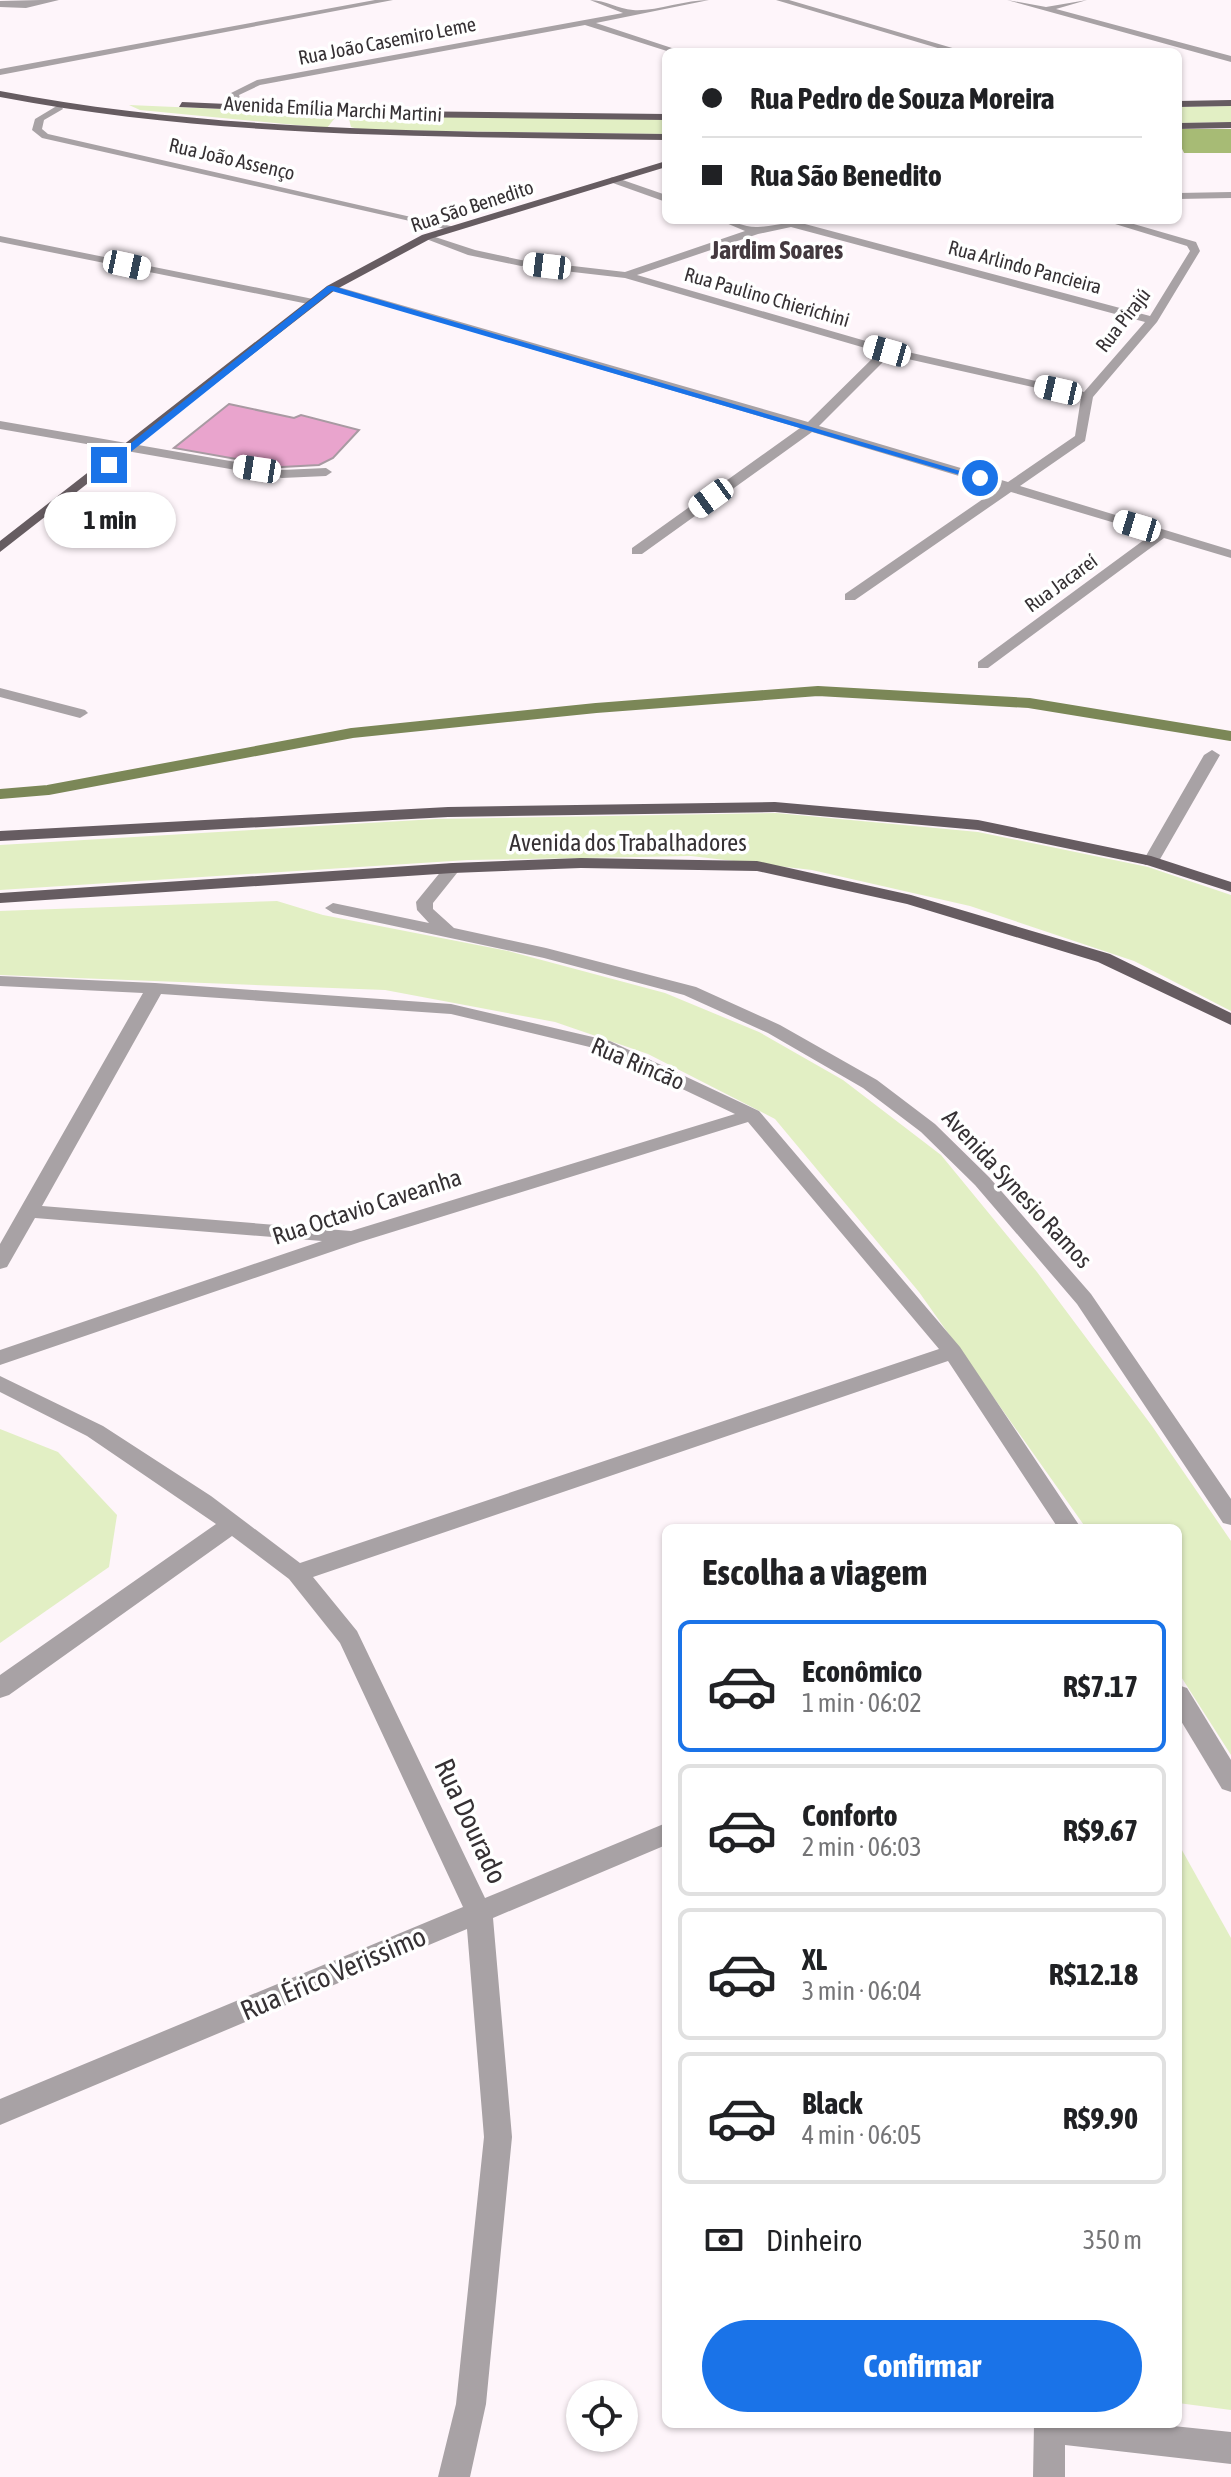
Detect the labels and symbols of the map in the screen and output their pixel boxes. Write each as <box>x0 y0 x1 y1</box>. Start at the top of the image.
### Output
street label: Rua João Casemiro Leme <box>296 12 478 69</box>
street label: Avenida Emília Marchi Martini <box>223 91 443 126</box>
street label: Rua João Assenço <box>167 133 297 184</box>
street label: Rua São Benedito <box>408 175 536 236</box>
district label: Jardim Soares <box>710 235 843 265</box>
street label: Rua Arlindo Pancieira <box>946 235 1104 298</box>
car <box>101 248 153 282</box>
car <box>522 251 572 281</box>
street label: Rua Paulino Chierichini <box>682 262 852 331</box>
street label: Rua Pirajú <box>1091 283 1155 356</box>
car <box>861 333 913 369</box>
car <box>1032 373 1084 407</box>
route end <box>91 447 127 483</box>
car <box>231 453 283 485</box>
route start <box>962 460 998 496</box>
car <box>685 474 737 522</box>
callout: 1 min <box>43 493 175 549</box>
car <box>1111 508 1163 544</box>
street label: Rua Jacareí <box>1020 548 1102 616</box>
street label: Avenida dos Trabalhadores <box>509 829 747 856</box>
street label: Rua Rincão <box>588 1032 689 1095</box>
street label: Avenida Synesio Ramos <box>937 1104 1098 1273</box>
street label: Rua Octavio Caveanha <box>269 1163 465 1250</box>
street label: Rua Dourado <box>428 1754 514 1888</box>
street label: Rua Érico Verissimo <box>236 1920 430 2026</box>

